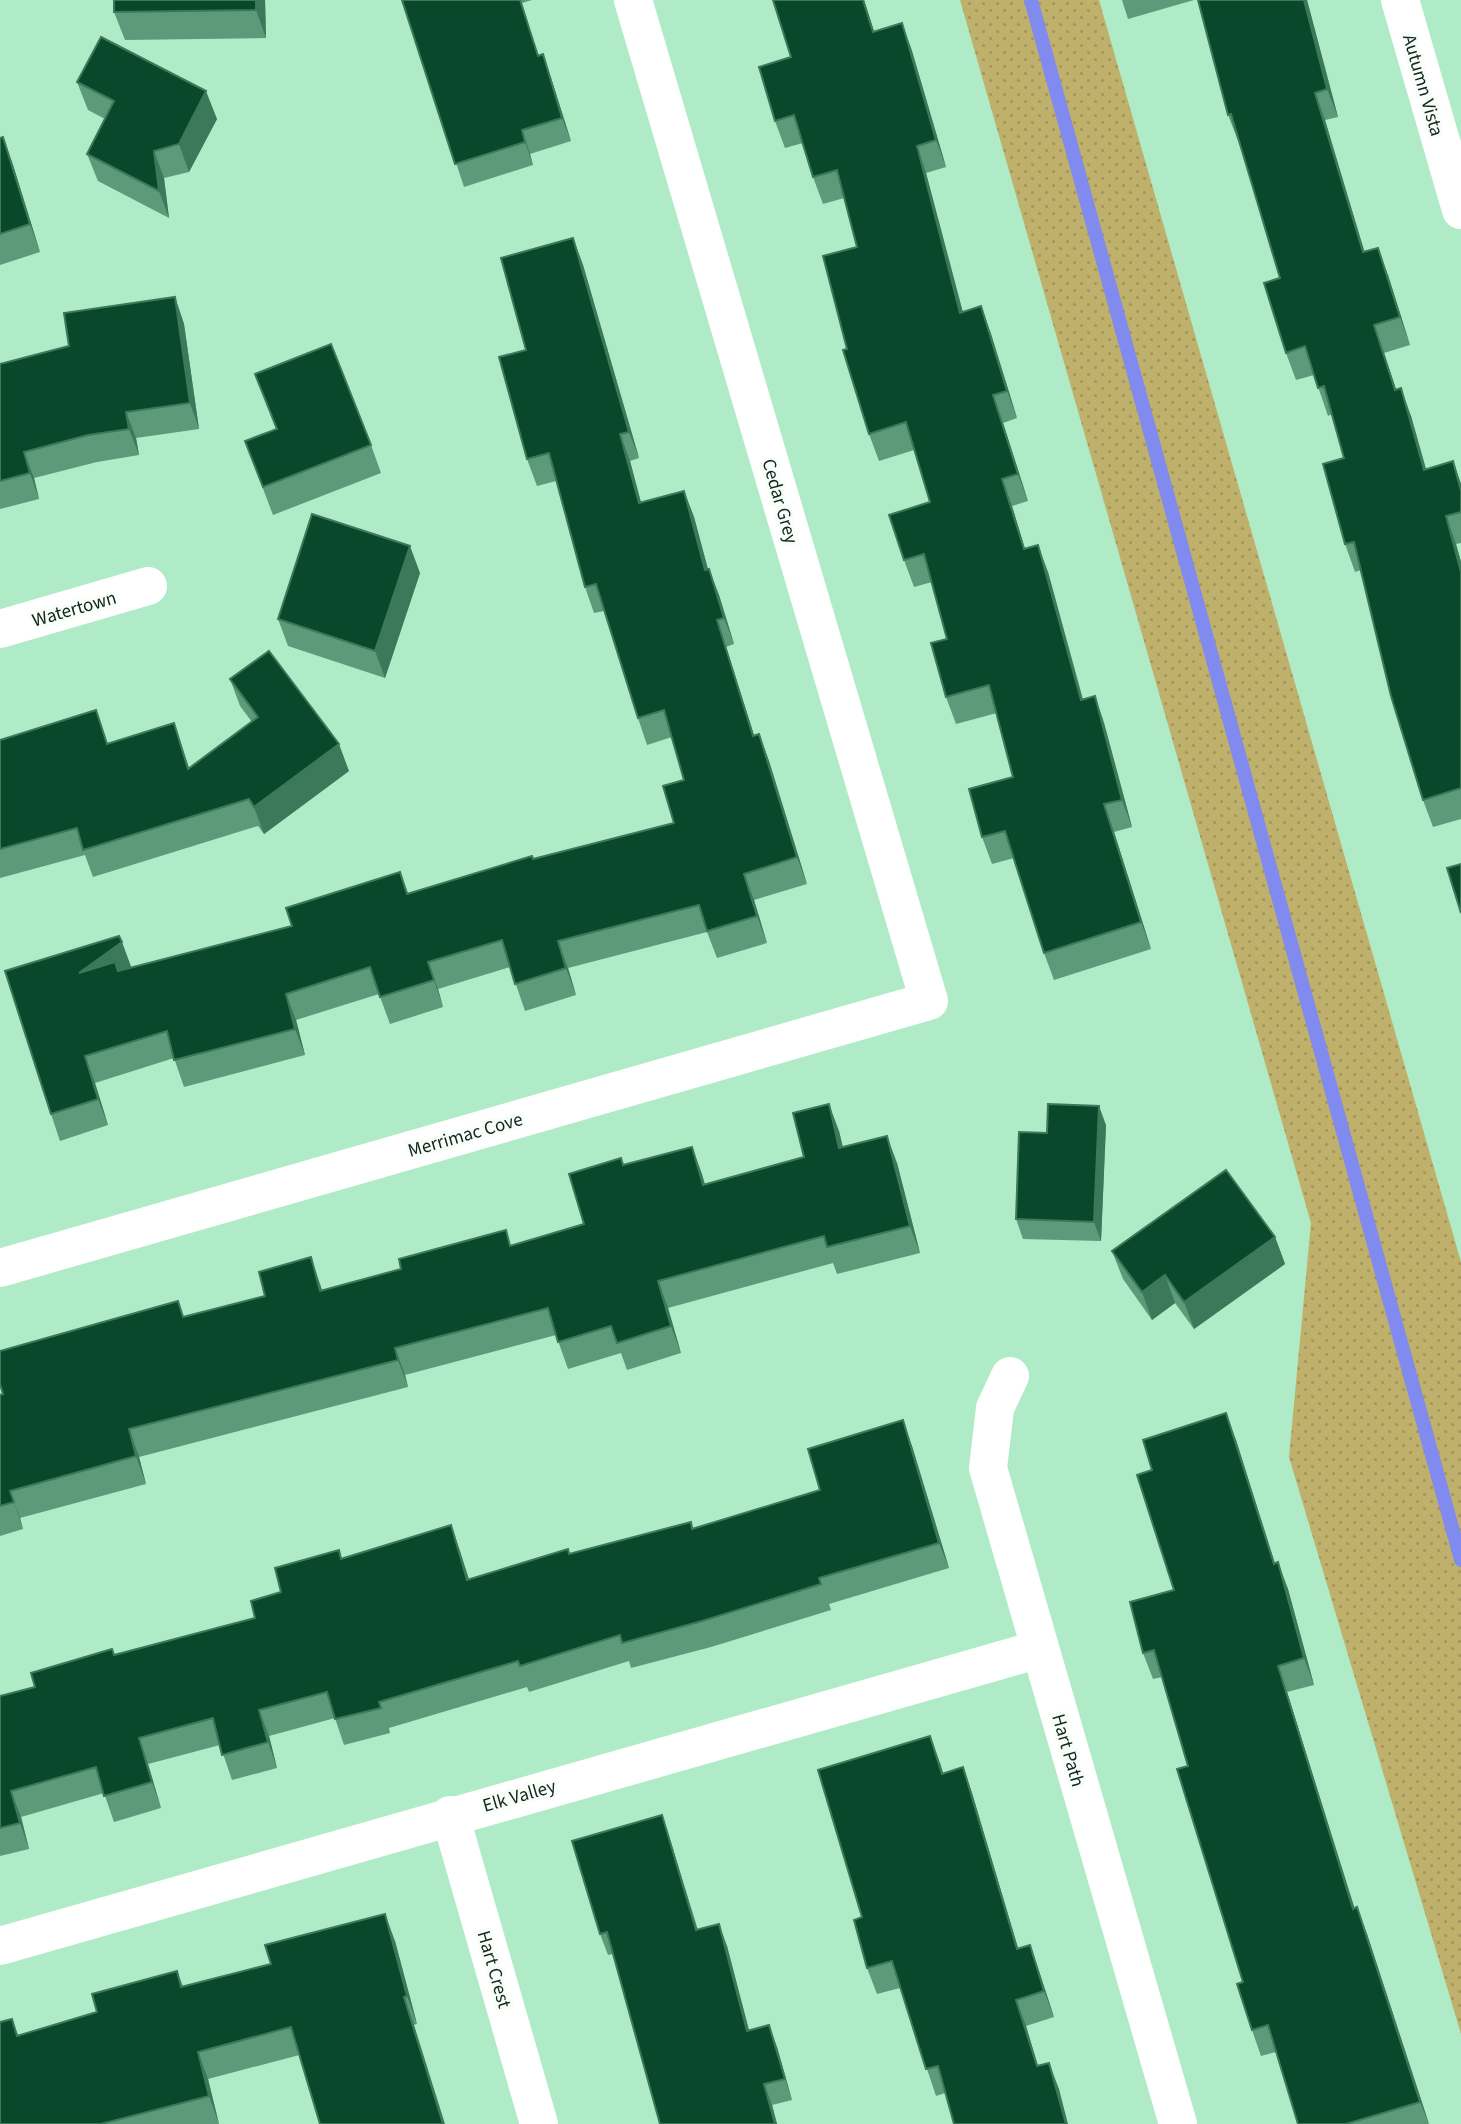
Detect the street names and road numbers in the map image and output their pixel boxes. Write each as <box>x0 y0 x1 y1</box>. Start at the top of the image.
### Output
street label: Autumn Vista <box>1395 31 1450 140</box>
street label: Cedar Grey <box>755 456 805 547</box>
street label: Watertown <box>29 585 120 634</box>
street label: Merrimac Cove <box>405 1106 526 1165</box>
street label: Hart Path <box>1044 1711 1091 1790</box>
street label: Elk Valley <box>480 1773 559 1820</box>
street label: Hart Crest <box>470 1927 518 2012</box>

